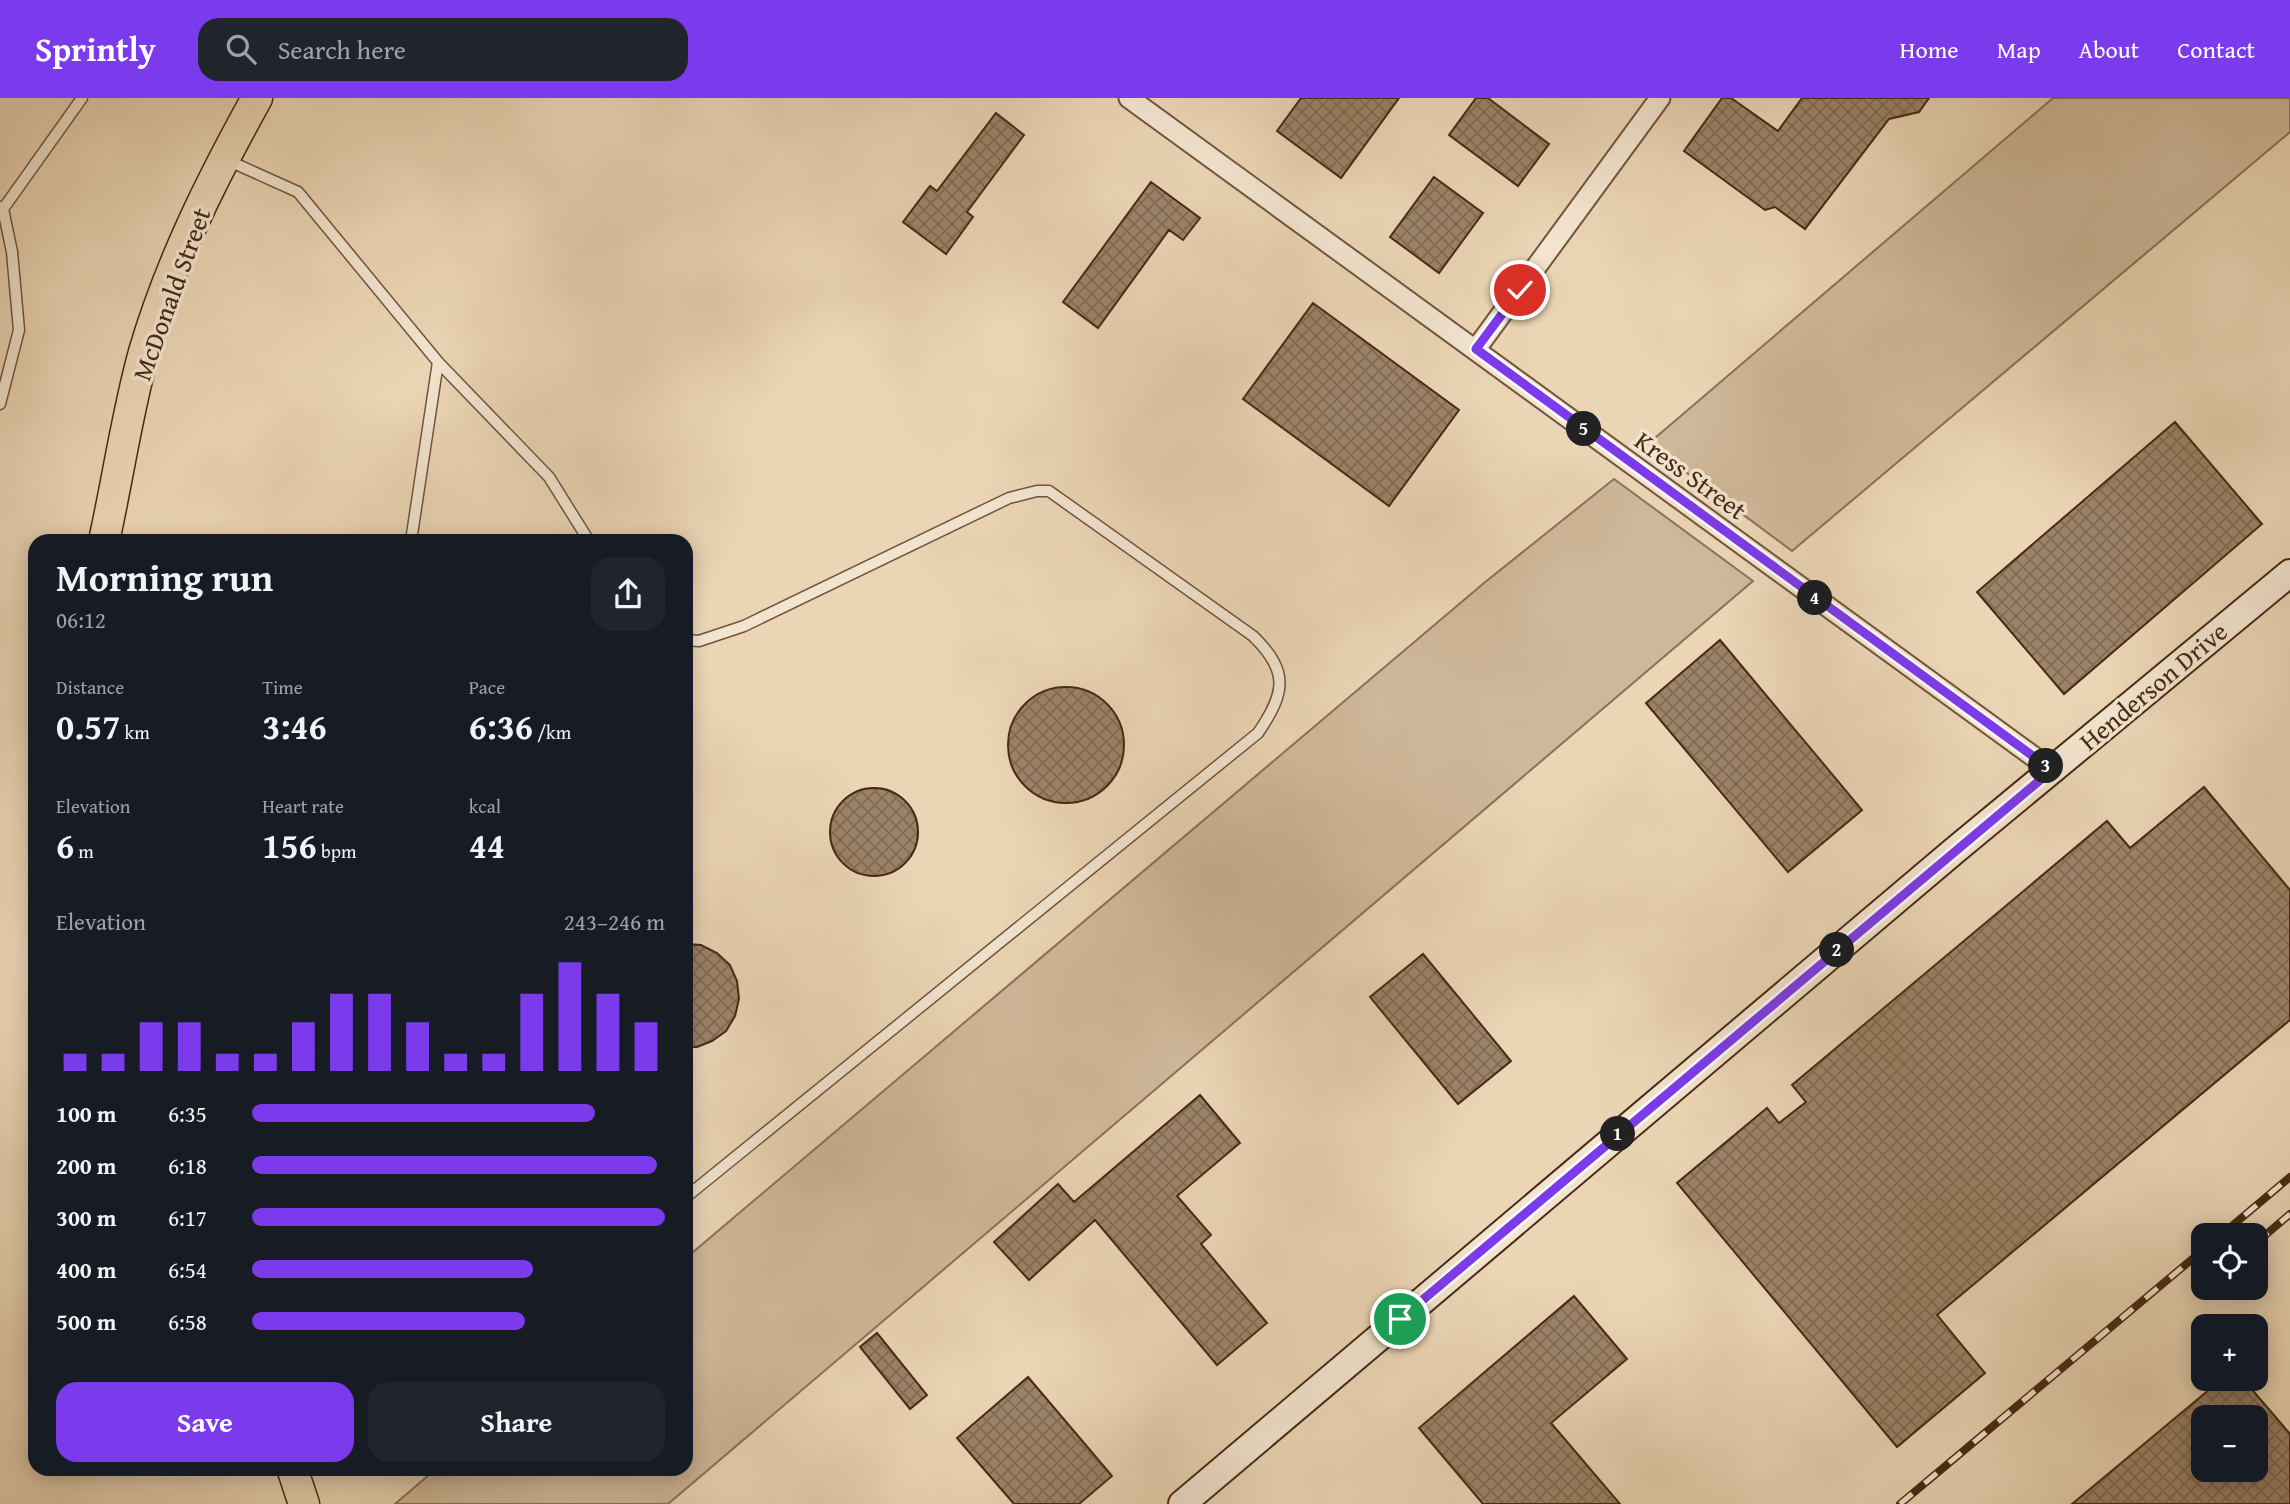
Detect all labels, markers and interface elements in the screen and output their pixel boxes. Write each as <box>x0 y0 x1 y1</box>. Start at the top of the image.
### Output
search box <box>198 18 688 81</box>
text: Sprintly <box>35 25 156 73</box>
icon: search <box>222 30 260 68</box>
text: Search here <box>278 30 406 69</box>
text: Home <box>1900 32 1959 67</box>
text: Map <box>1997 32 2041 67</box>
text: About <box>2079 32 2139 67</box>
text: Contact <box>2177 32 2255 67</box>
street label: McDonald Street <box>122 202 220 386</box>
pin <box>1490 260 1550 320</box>
icon: check <box>1501 271 1539 309</box>
pin: 5 <box>1566 412 1602 446</box>
text: 5 <box>1579 414 1588 442</box>
street label: Kress Street <box>1627 421 1755 529</box>
text: Morning run <box>56 549 273 605</box>
button: share <box>591 557 665 631</box>
pin: 4 <box>1798 580 1832 616</box>
text: 4 <box>1810 583 1819 611</box>
text: 06:12 <box>56 603 106 636</box>
street label: Henderson Drive <box>2070 612 2236 760</box>
text: Distance <box>56 673 124 701</box>
text: Time <box>262 673 303 701</box>
text: Pace <box>469 673 505 701</box>
text: 0.57 <box>56 701 120 752</box>
text: 3:46 <box>262 701 327 752</box>
text: 6:36 <box>469 701 533 752</box>
text: km <box>120 718 150 746</box>
text: /km <box>533 718 571 746</box>
pin: 3 <box>2028 748 2064 784</box>
text: 3 <box>2041 751 2050 779</box>
text: Elevation <box>56 792 130 820</box>
text: Heart rate <box>262 792 344 820</box>
text: kcal <box>469 792 501 820</box>
text: 6 <box>56 820 74 871</box>
text: 156 <box>262 820 317 871</box>
text: 44 <box>469 820 505 871</box>
text: m <box>74 837 94 865</box>
text: bpm <box>317 837 357 865</box>
text: Elevation <box>56 905 146 938</box>
text: 243–246 m <box>564 905 665 938</box>
pin: 2 <box>1820 932 1854 968</box>
text: 2 <box>1832 935 1841 963</box>
text: 100 m <box>56 1097 117 1130</box>
text: 6:35 <box>168 1097 207 1130</box>
pin: 1 <box>1600 1116 1636 1152</box>
text: 1 <box>1613 1119 1622 1147</box>
text: 200 m <box>56 1149 117 1182</box>
text: 6:18 <box>168 1149 207 1182</box>
text: 300 m <box>56 1201 117 1234</box>
text: 6:17 <box>168 1201 207 1234</box>
map controls <box>2191 1223 2268 1482</box>
button: locate <box>2191 1223 2268 1300</box>
text: 400 m <box>56 1253 117 1286</box>
text: 6:54 <box>168 1253 207 1286</box>
pin <box>1370 1289 1430 1349</box>
icon: arrive <box>1381 1300 1419 1338</box>
text: 500 m <box>56 1305 117 1338</box>
text: 6:58 <box>168 1305 207 1338</box>
button: + <box>2191 1314 2268 1391</box>
button: Save <box>56 1382 354 1462</box>
button: Share <box>368 1382 665 1462</box>
button: − <box>2191 1405 2268 1482</box>

